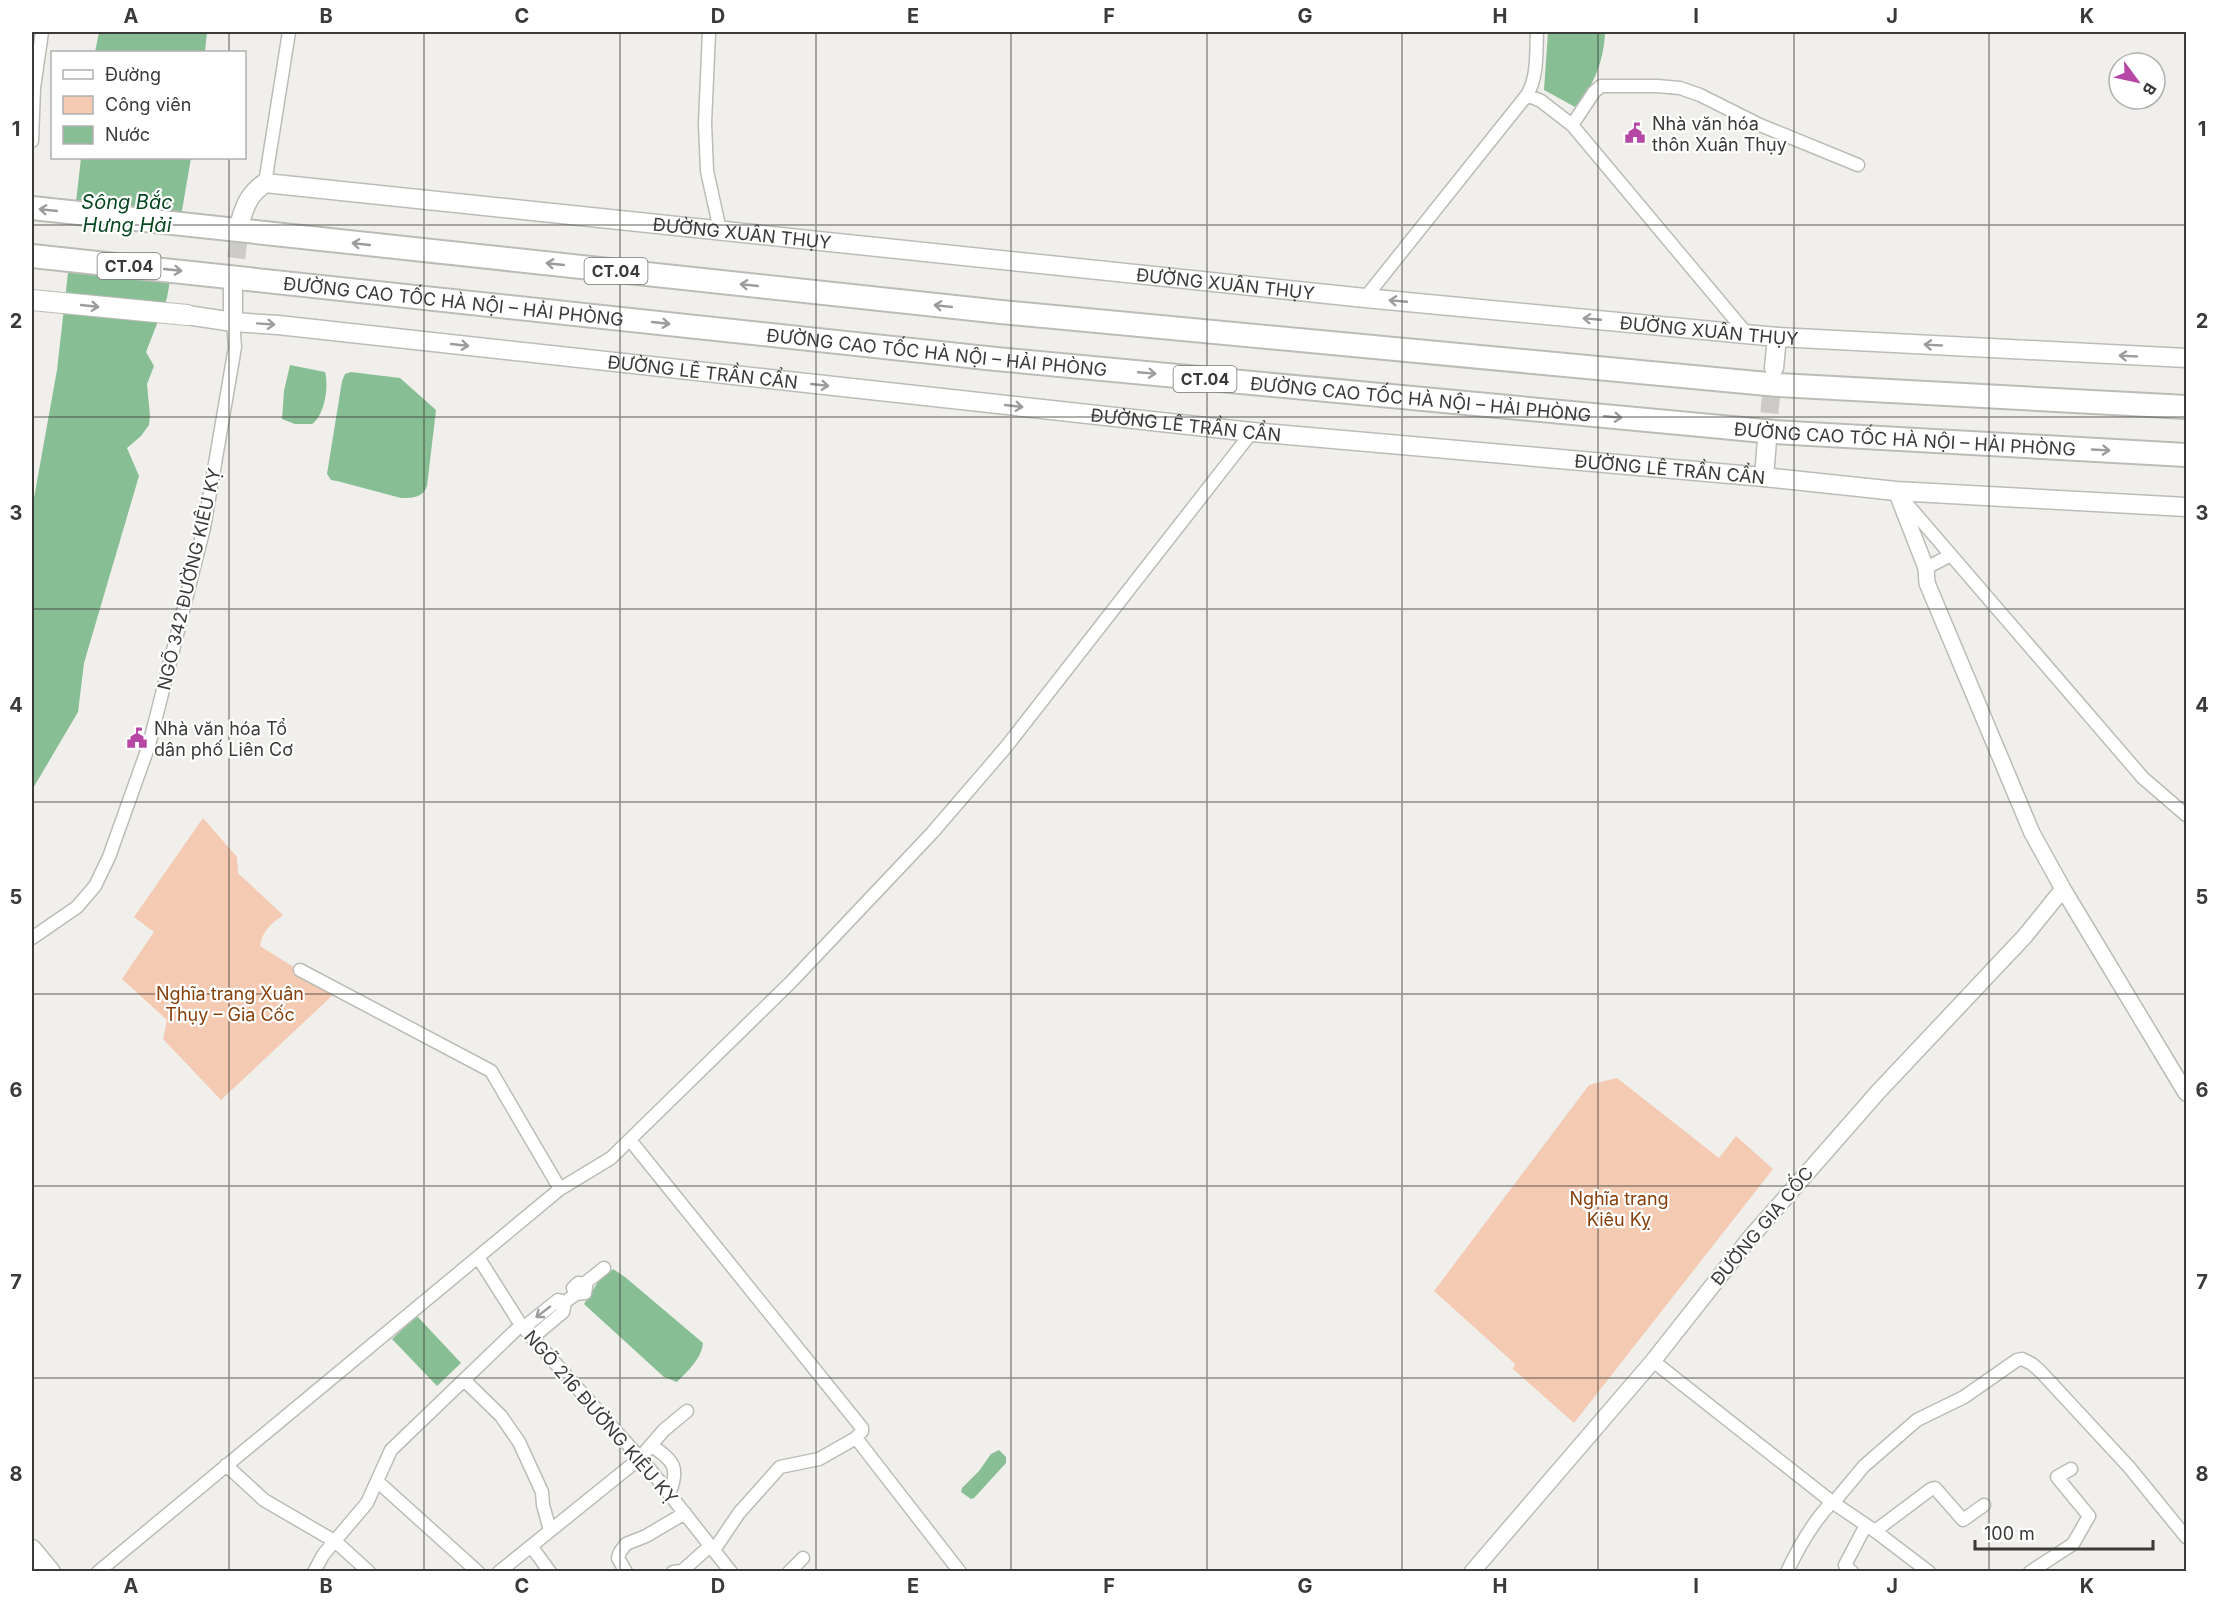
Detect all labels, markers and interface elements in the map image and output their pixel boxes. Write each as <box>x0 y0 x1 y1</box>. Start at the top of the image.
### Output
text: A <box>124 4 139 28</box>
text: B <box>319 4 333 28</box>
text: C <box>515 4 529 28</box>
text: D <box>711 4 725 28</box>
text: E <box>907 4 919 28</box>
text: F <box>1103 4 1115 28</box>
text: G <box>1297 4 1313 28</box>
text: H <box>1493 4 1507 28</box>
text: I <box>1693 4 1699 28</box>
text: J <box>1886 4 1898 28</box>
text: K <box>2080 4 2094 28</box>
legend <box>51 51 246 159</box>
north arrow <box>2107 51 2167 111</box>
text: Đường <box>105 64 161 85</box>
text: B <box>2138 79 2161 99</box>
text: Công viên <box>105 94 191 115</box>
place label: Nhà văn hóa thôn Xuân Thụy <box>1652 113 1787 155</box>
text: 1 <box>12 117 20 141</box>
text: 1 <box>2198 117 2206 141</box>
public building icon: Nhà văn hóa thôn Xuân Thụy <box>1623 121 1647 145</box>
text: Nước <box>105 124 150 145</box>
water label: Sông Bắc Hưng Hải <box>81 190 173 237</box>
one-way arrow <box>38 204 58 215</box>
street label: ĐƯỜNG XUÂN THỤY <box>652 213 832 253</box>
one-way arrow <box>352 238 372 249</box>
road number: CT.04 <box>98 253 160 279</box>
one-way arrow <box>546 258 566 269</box>
road number: CT.04 <box>584 258 648 284</box>
street label: ĐƯỜNG XUÂN THỤY <box>1135 264 1316 303</box>
one-way arrow <box>163 265 183 276</box>
street label: ĐƯỜNG CAO TỐC HÀ NỘI – HẢI PHÒNG <box>282 272 625 330</box>
one-way arrow <box>740 279 760 290</box>
one-way arrow <box>1389 295 1409 306</box>
one-way arrow <box>934 300 954 311</box>
one-way arrow <box>79 301 99 312</box>
text: 2 <box>10 309 22 333</box>
text: 2 <box>2196 309 2208 333</box>
street label: ĐƯỜNG XUÂN THỤY <box>1619 312 1799 349</box>
one-way arrow <box>1583 313 1603 324</box>
one-way arrow <box>650 318 670 329</box>
one-way arrow <box>255 319 275 330</box>
street label: ĐƯỜNG CAO TỐC HÀ NỘI – HẢI PHÒNG <box>766 324 1108 380</box>
one-way arrow <box>449 340 469 351</box>
one-way arrow <box>1924 340 1944 351</box>
one-way arrow <box>2119 350 2139 361</box>
street label: ĐƯỜNG LÊ TRẦN CẨN <box>607 351 799 393</box>
road number: CT.04 <box>1174 366 1236 392</box>
one-way arrow <box>1137 368 1157 379</box>
street label: ĐƯỜNG CAO TỐC HÀ NỘI – HẢI PHÒNG <box>1249 372 1592 425</box>
one-way arrow <box>810 380 830 391</box>
one-way arrow <box>1004 401 1024 412</box>
street label: ĐƯỜNG LÊ TRẦN CẨN <box>1090 404 1282 445</box>
one-way arrow <box>1603 412 1622 423</box>
street label: ĐƯỜNG CAO TỐC HÀ NỘI – HẢI PHÒNG <box>1733 418 2076 459</box>
one-way arrow <box>2090 445 2110 456</box>
street label: ĐƯỜNG LÊ TRẦN CẨN <box>1574 450 1766 488</box>
street label: NGÕ 342 ĐƯỜNG KIÊU KỴ <box>152 466 225 692</box>
text: 3 <box>10 501 22 525</box>
text: 3 <box>2196 501 2208 525</box>
text: 4 <box>9 693 23 717</box>
text: 4 <box>2195 693 2209 717</box>
place label: Nhà văn hóa Tổ dân phố Liên Cơ <box>154 718 293 760</box>
public building icon: Nhà văn hóa Tổ dân phố Liên Cơ <box>125 726 149 750</box>
text: 5 <box>10 885 22 909</box>
text: 5 <box>2196 885 2208 909</box>
park label: Nghĩa trang Xuân Thụy – Gia Cốc <box>156 983 304 1025</box>
text: 6 <box>10 1078 23 1102</box>
text: 6 <box>2196 1078 2209 1102</box>
street label: ĐƯỜNG GIA CỐC <box>1703 1160 1818 1289</box>
park label: Nghĩa trang Kiêu Kỵ <box>1569 1188 1669 1230</box>
text: 7 <box>10 1270 22 1294</box>
text: 7 <box>2196 1270 2208 1294</box>
one-way arrow <box>536 1306 552 1318</box>
street label: NGÕ 216 ĐƯỜNG KIÊU KỴ <box>520 1325 683 1508</box>
text: 8 <box>9 1462 23 1486</box>
text: 8 <box>2195 1462 2209 1486</box>
scale bar <box>1975 1513 2154 1551</box>
text: 100 m <box>1984 1523 2035 1544</box>
text: A <box>124 1574 139 1598</box>
text: B <box>319 1574 333 1598</box>
text: C <box>515 1574 529 1598</box>
text: D <box>711 1574 725 1598</box>
text: E <box>907 1574 919 1598</box>
text: F <box>1103 1574 1115 1598</box>
text: G <box>1297 1574 1313 1598</box>
text: H <box>1493 1574 1507 1598</box>
text: I <box>1693 1574 1699 1598</box>
text: J <box>1886 1574 1898 1598</box>
text: K <box>2080 1574 2094 1598</box>

